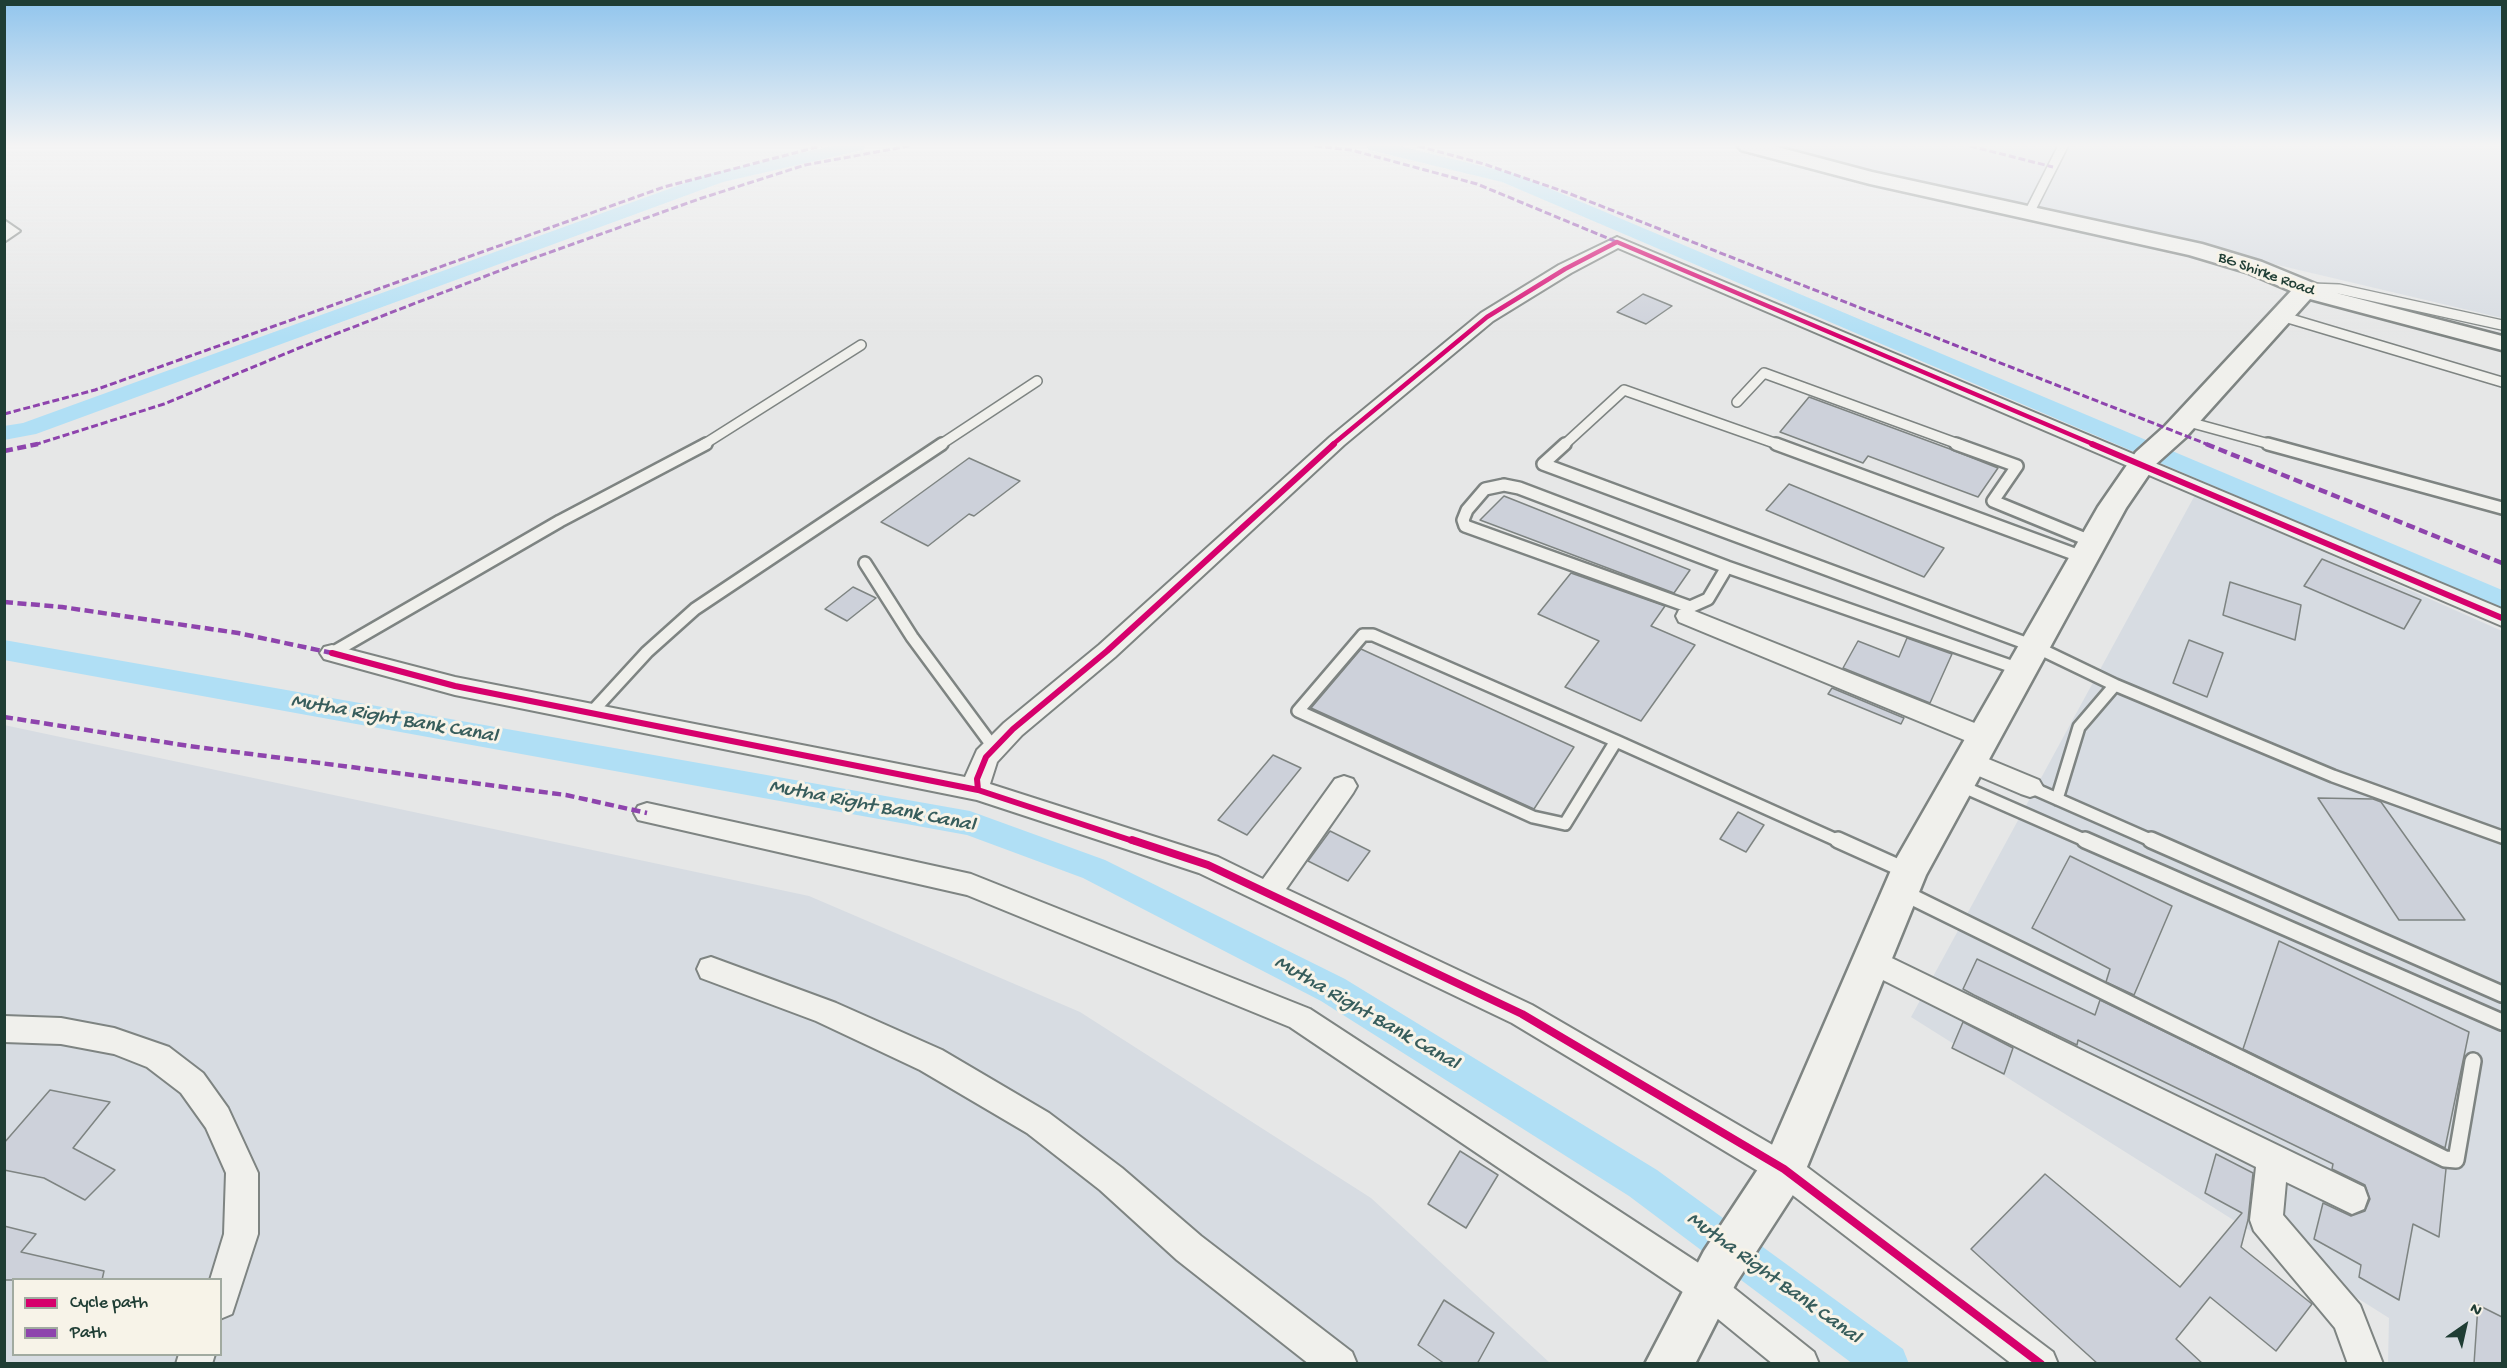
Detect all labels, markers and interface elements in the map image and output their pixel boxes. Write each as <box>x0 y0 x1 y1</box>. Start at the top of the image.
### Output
street label: BG Shirke Road <box>2215 249 2317 301</box>
water label: Mutha Right Bank Canal <box>289 689 499 751</box>
water label: Mutha Right Bank Canal <box>767 775 977 839</box>
water label: Mutha Right Bank Canal <box>1269 951 1463 1077</box>
water label: Mutha Right Bank Canal <box>1681 1207 1865 1351</box>
legend <box>12 1278 222 1356</box>
text: Cycle path <box>70 1293 148 1314</box>
north arrow <box>2435 1296 2495 1356</box>
text: N <box>2466 1300 2485 1321</box>
text: Path <box>70 1323 107 1344</box>

